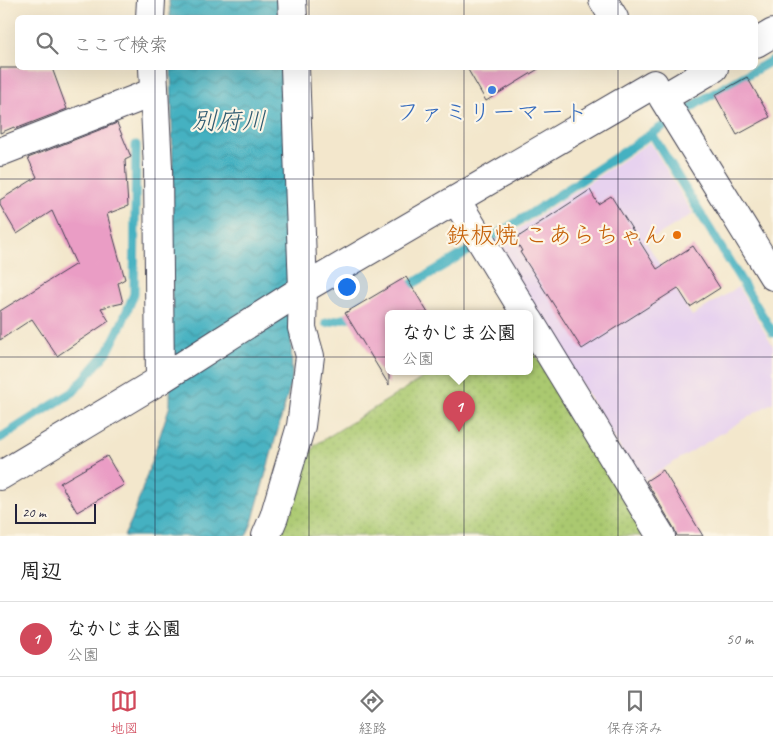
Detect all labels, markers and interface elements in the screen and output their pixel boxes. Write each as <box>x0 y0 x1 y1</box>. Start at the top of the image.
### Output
search box <box>15 15 758 70</box>
icon: search <box>33 29 61 57</box>
text: ここで検索 <box>73 33 168 57</box>
marker: ファミリーマート <box>486 84 498 96</box>
place label: ファミリーマート <box>396 97 588 127</box>
water label: 別府川 <box>191 105 267 137</box>
place label: 鉄板焼 こあらちゃん <box>446 220 667 250</box>
marker: 鉄板焼 こあらちゃん <box>671 229 683 241</box>
your location <box>334 274 360 300</box>
popup <box>385 310 533 375</box>
text: なかじま公園 <box>402 321 516 345</box>
text: 公園 <box>402 349 434 369</box>
pin: 1 <box>443 391 475 432</box>
scale bar <box>15 501 96 524</box>
text: 20 m <box>22 504 46 521</box>
text: 周辺 <box>20 558 62 584</box>
text: なかじま公園 <box>67 617 181 641</box>
text: 1 <box>32 629 40 649</box>
text: 50 m <box>726 629 753 649</box>
text: 公園 <box>67 645 99 665</box>
tab: 地図 <box>110 687 138 737</box>
tab: 経路 <box>358 687 386 737</box>
tab: 保存済み <box>607 687 663 737</box>

